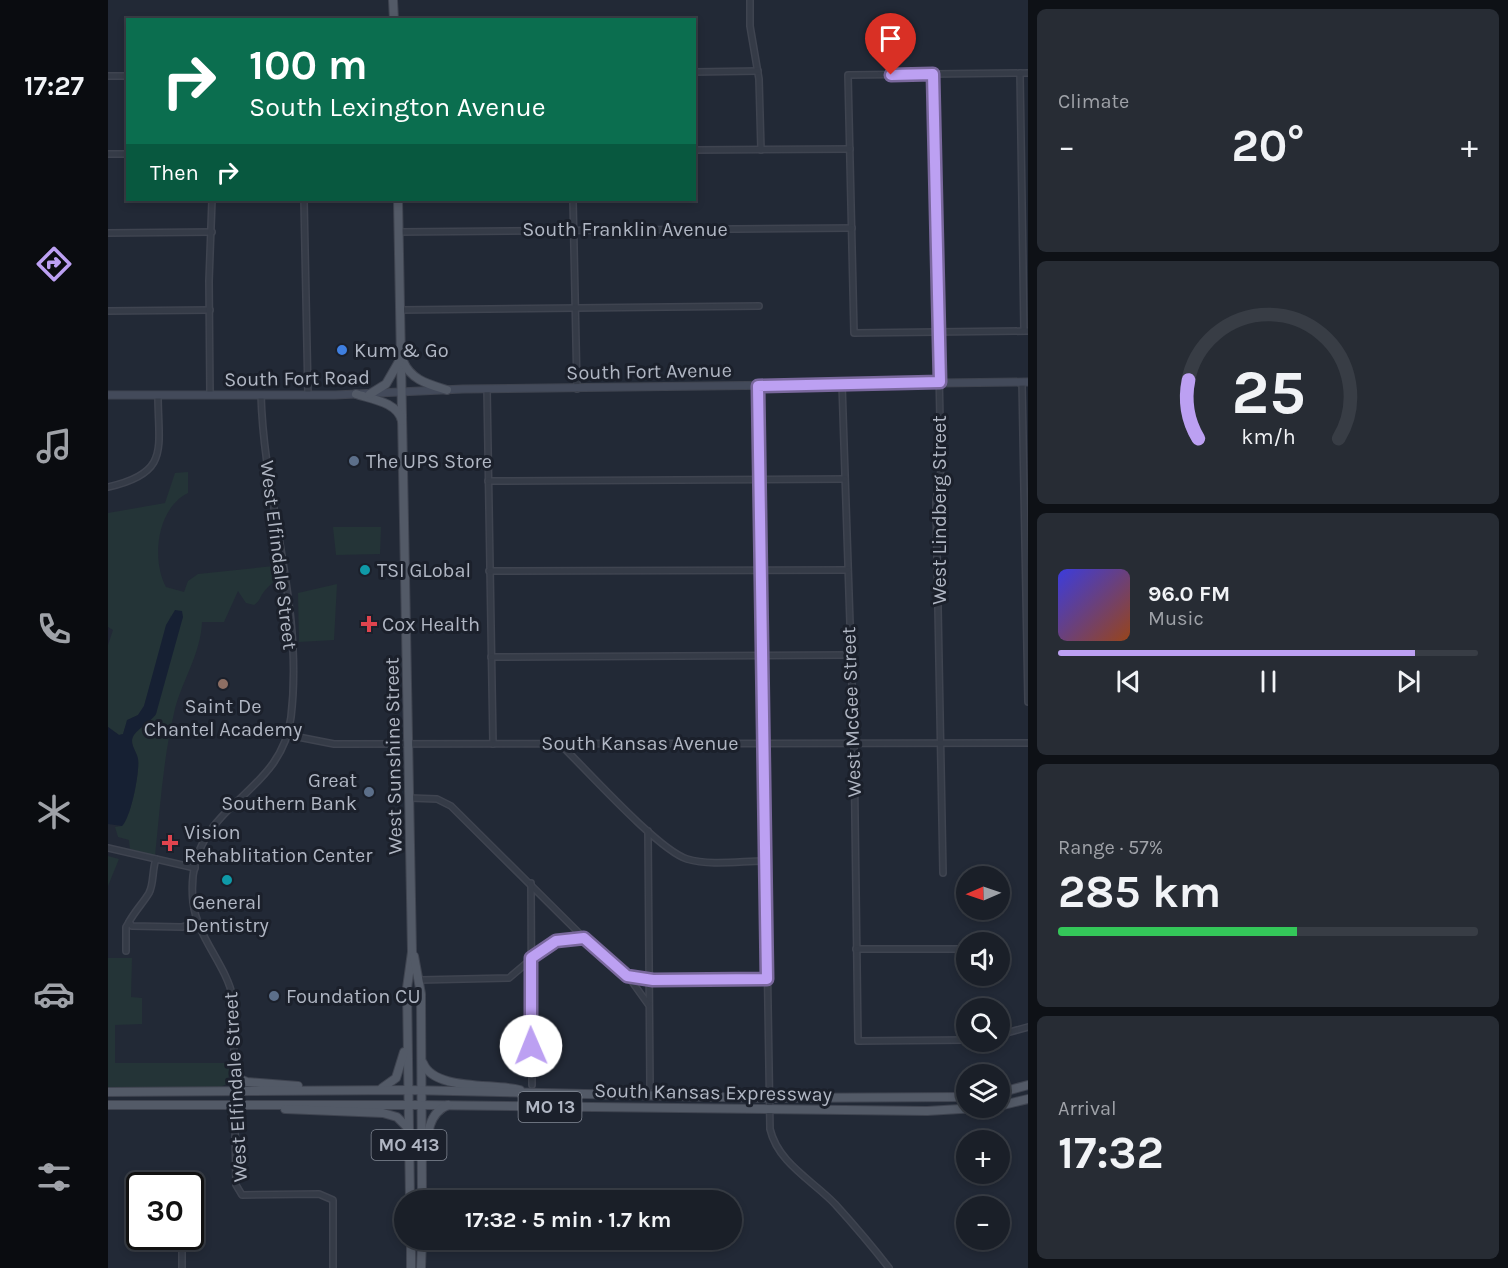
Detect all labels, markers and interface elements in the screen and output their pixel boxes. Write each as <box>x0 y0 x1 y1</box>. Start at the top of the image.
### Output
pin <box>865 13 916 75</box>
icon: arrive <box>874 22 907 55</box>
text: 100 m <box>249 40 368 90</box>
icon: right <box>150 42 228 120</box>
text: 17:27 <box>24 70 84 102</box>
text: Climate <box>1058 90 1129 113</box>
text: South Lexington Avenue <box>249 91 546 123</box>
text: 20° <box>1231 120 1305 172</box>
text: − <box>1058 127 1075 165</box>
text: + <box>1461 127 1478 165</box>
icon: right <box>211 156 244 189</box>
text: Then <box>150 160 199 186</box>
street label: South Franklin Avenue <box>522 218 728 241</box>
icon: directions <box>33 243 75 285</box>
place label: Kum & Go <box>354 339 449 362</box>
marker: Kum & Go <box>335 343 349 357</box>
text: 25 <box>1231 356 1305 429</box>
street label: South Fort Avenue <box>566 359 732 384</box>
street label: South Fort Road <box>224 366 370 391</box>
street label: West Lindberg Street <box>928 415 951 605</box>
icon: music <box>33 425 75 467</box>
text: km/h <box>1241 425 1295 450</box>
place label: The UPS Store <box>366 450 492 473</box>
marker: The UPS Store <box>347 454 361 468</box>
street label: West Elfindale Street <box>255 459 302 651</box>
place label: TSI GLobal <box>377 559 471 582</box>
marker: TSI GLobal <box>358 563 372 577</box>
text: 96.0 FM <box>1148 581 1230 607</box>
text: Music <box>1148 607 1204 630</box>
icon: phone <box>33 608 75 650</box>
place label: Cox Health <box>382 613 480 636</box>
marker: Cox Health <box>360 615 378 633</box>
street label: West McGee Street <box>837 626 866 798</box>
street label: West Sunshine Street <box>380 657 407 855</box>
icon: previous <box>1112 665 1145 698</box>
icon: pause <box>1252 665 1285 698</box>
icon: next <box>1392 665 1425 698</box>
marker: Saint De Chantel Academy <box>216 677 230 691</box>
place label: Saint De Chantel Academy <box>144 695 302 741</box>
street label: South Kansas Avenue <box>541 732 739 755</box>
place label: Great Southern Bank <box>221 769 357 815</box>
marker: Great Southern Bank <box>362 785 376 799</box>
icon: climate <box>33 791 75 833</box>
place label: Vision Rehablitation Center <box>184 821 373 867</box>
marker: Vision Rehablitation Center <box>161 834 179 852</box>
text: Range · 57% <box>1058 836 1163 859</box>
north arrow <box>956 866 1010 920</box>
map controls <box>956 866 1010 1250</box>
text: 285 km <box>1058 866 1221 918</box>
marker: General Dentistry <box>220 873 234 887</box>
place label: General Dentistry <box>185 891 269 937</box>
button: sound <box>956 932 1010 986</box>
icon: car <box>33 973 75 1015</box>
place label: Foundation CU <box>286 985 420 1008</box>
marker: Foundation CU <box>267 989 281 1003</box>
street label: West Elfindale Street <box>219 991 252 1183</box>
button: search <box>956 998 1010 1052</box>
position arrow <box>499 1014 563 1078</box>
button: layers <box>956 1064 1010 1118</box>
street label: South Kansas Expressway <box>594 1079 832 1106</box>
road number: MO 13 <box>518 1092 582 1122</box>
text: Arrival <box>1058 1097 1117 1120</box>
text: 17:32 <box>1058 1127 1164 1179</box>
road number: MO 413 <box>372 1130 446 1160</box>
button: + <box>956 1130 1010 1184</box>
icon: filters <box>33 1156 75 1198</box>
speed limit sign: 30 <box>126 1172 204 1250</box>
button: − <box>956 1196 1010 1250</box>
text: 17:32 · 5 min · 1.7 km <box>465 1207 671 1233</box>

